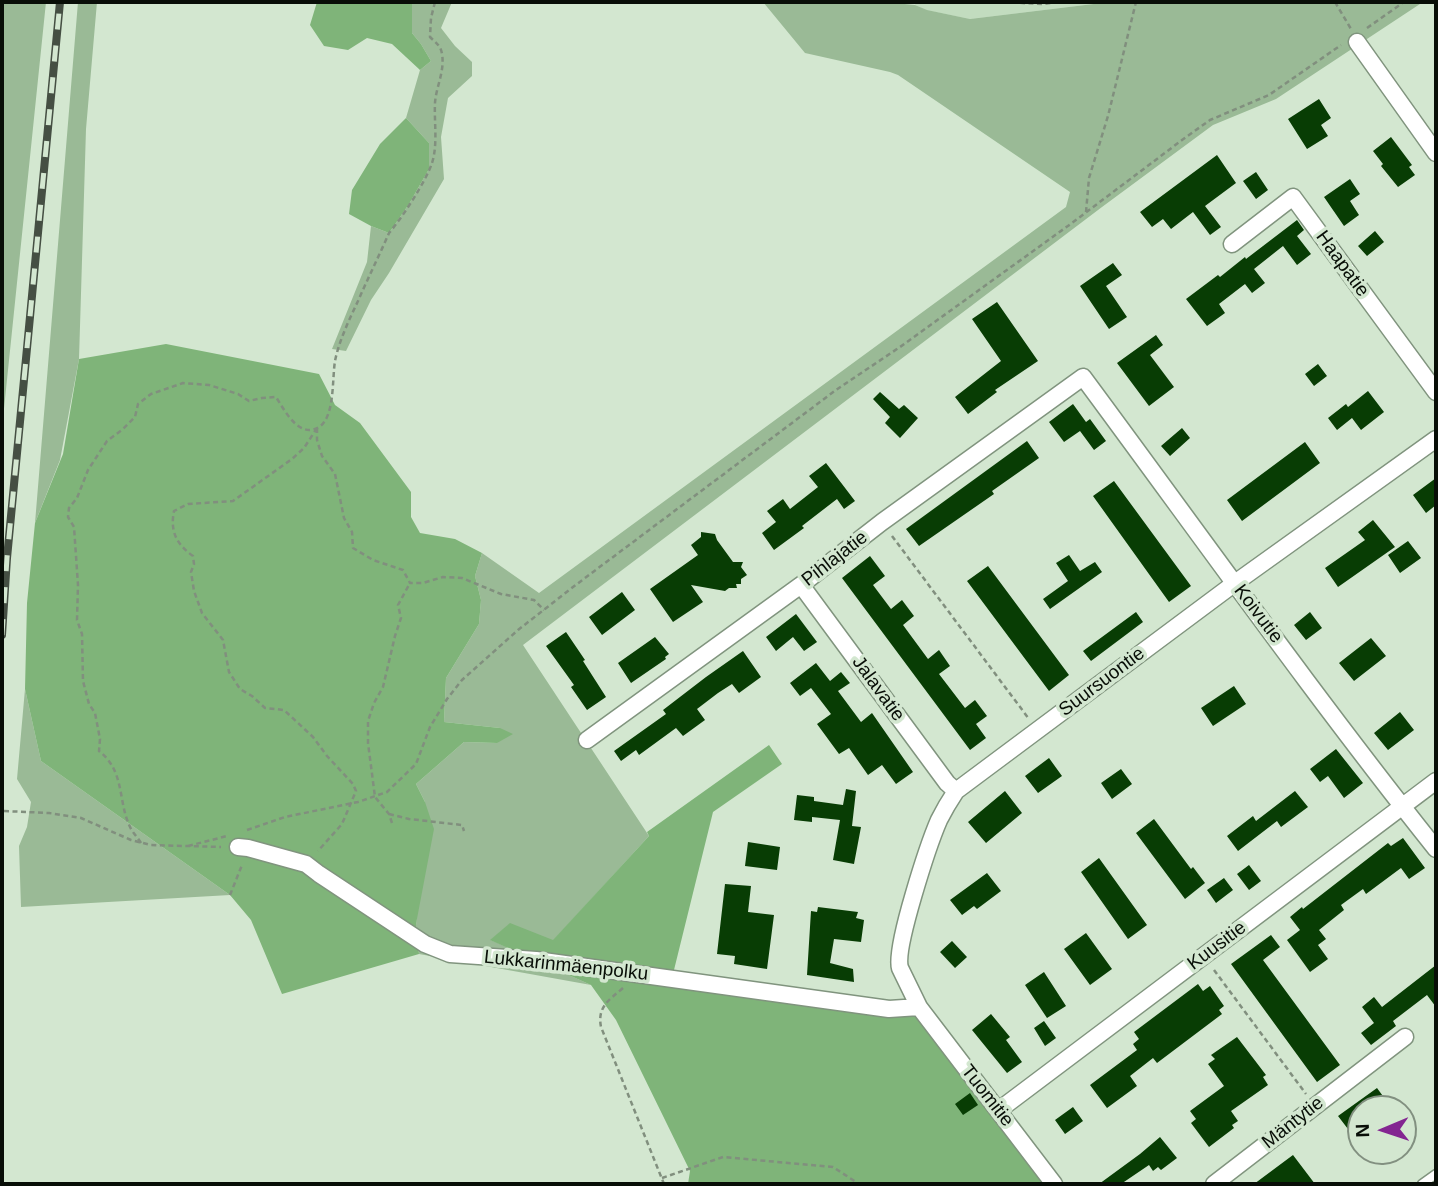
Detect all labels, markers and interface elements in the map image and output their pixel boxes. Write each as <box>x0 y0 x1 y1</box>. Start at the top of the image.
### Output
street label: Haapatie <box>1310 227 1374 301</box>
street label: Pihlajatie <box>798 526 872 592</box>
street label: Koivutie <box>1229 580 1287 648</box>
street label: Suursuontie <box>1055 642 1149 722</box>
street label: Jalavatie <box>847 652 909 726</box>
street label: Kuusitie <box>1183 917 1251 975</box>
street label: Lukkarinmäenpolku <box>483 946 649 986</box>
street label: Tuomitie <box>956 1061 1018 1131</box>
street label: Mäntytie <box>1258 1092 1328 1154</box>
north arrow <box>1347 1095 1417 1165</box>
text: N <box>1352 1123 1373 1138</box>

